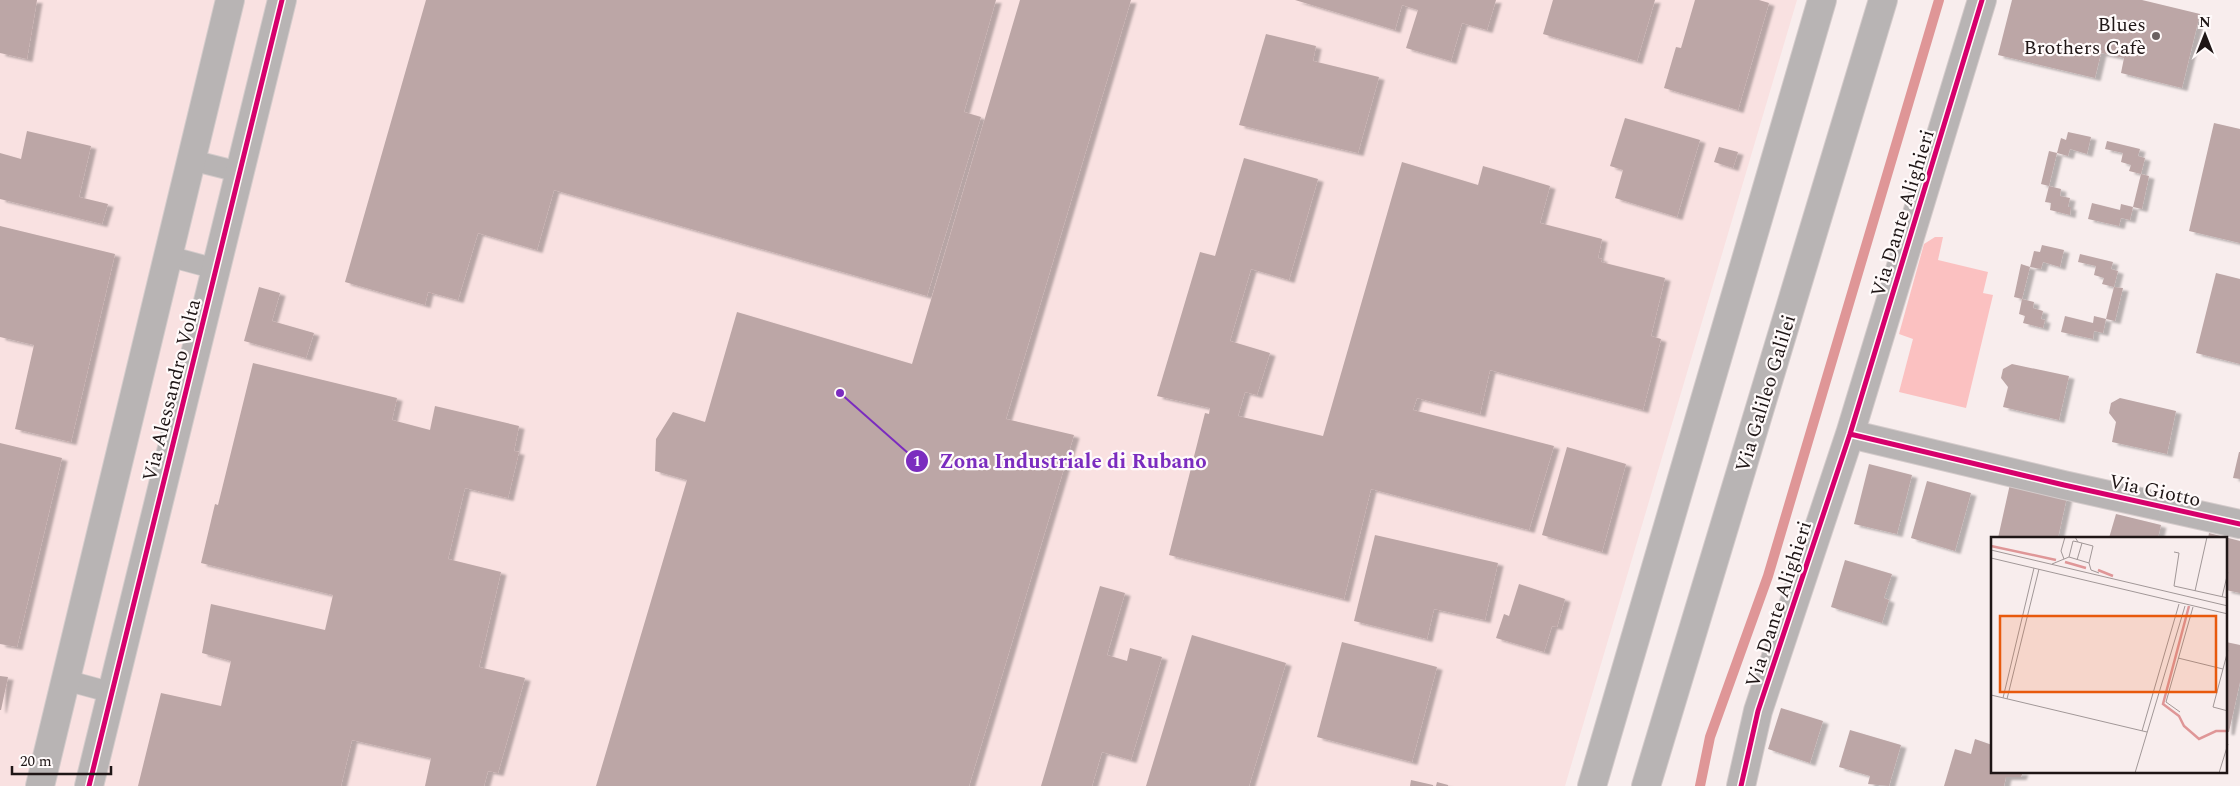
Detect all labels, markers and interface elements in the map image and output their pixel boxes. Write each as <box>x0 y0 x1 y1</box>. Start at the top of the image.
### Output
place label: Blues Brothers Cafè <box>2024 10 2146 63</box>
north arrow <box>2180 10 2230 60</box>
text: N <box>2199 12 2211 33</box>
marker: Blues Brothers Cafè <box>2150 30 2162 42</box>
street label: Via Dante Alighieri <box>1863 126 1943 301</box>
street label: Via Alessandro Volta <box>135 296 209 485</box>
street label: Via Galileo Galilei <box>1728 311 1804 476</box>
callout: Zona Industriale di Rubano <box>905 443 1217 479</box>
text: Zona Industriale di Rubano <box>939 446 1207 478</box>
text: 1 <box>913 450 921 473</box>
street label: Via Giotto <box>2106 467 2204 515</box>
street label: Via Dante Alighieri <box>1738 517 1820 692</box>
inset map <box>1991 537 2228 774</box>
scale bar <box>12 744 111 776</box>
text: 20 m <box>20 750 52 773</box>

